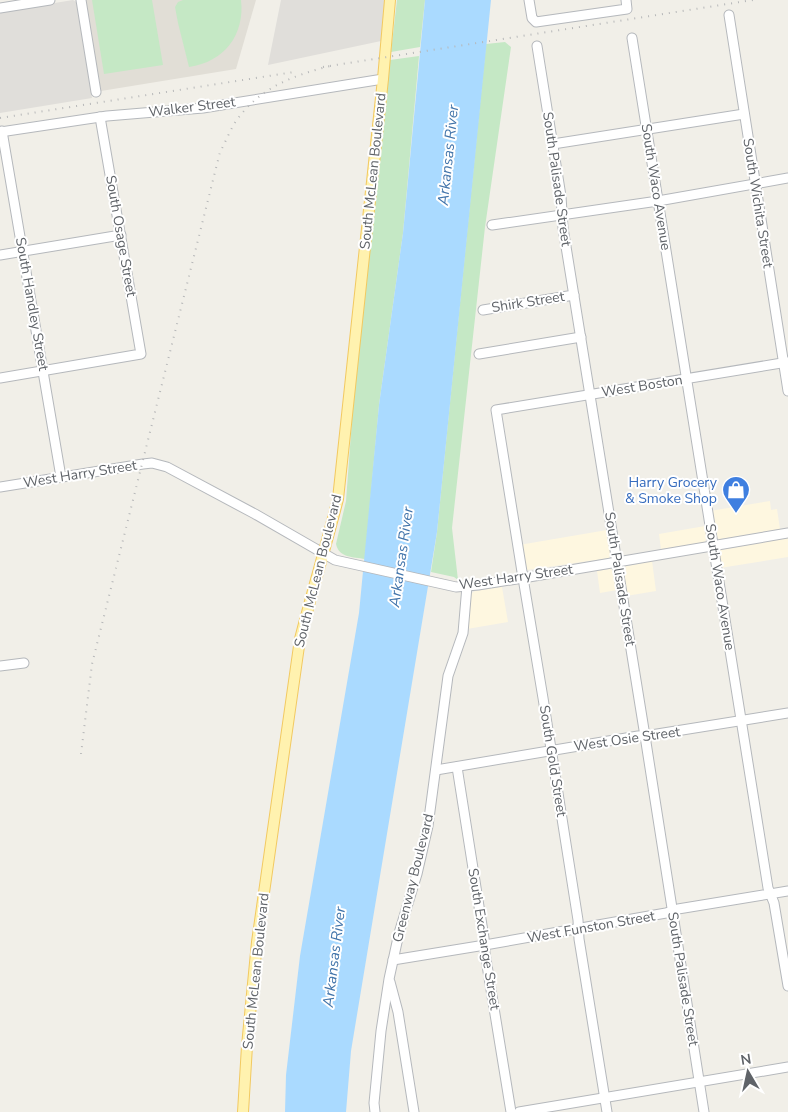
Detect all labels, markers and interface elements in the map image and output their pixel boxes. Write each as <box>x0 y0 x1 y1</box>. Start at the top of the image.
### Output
street label: Walker Street <box>148 92 237 122</box>
street label: South McLean Boulevard <box>355 92 391 250</box>
water label: Arkansas River <box>433 103 463 207</box>
street label: South Palisade Street <box>538 111 576 248</box>
street label: South Waco Avenue <box>637 122 675 252</box>
street label: South Wichita Street <box>738 137 778 269</box>
street label: South Osage Street <box>101 174 141 298</box>
street label: South Handley Street <box>11 236 53 372</box>
street label: Shirk Street <box>490 287 566 317</box>
street label: West Boston <box>600 370 684 402</box>
street label: West Harry Street <box>22 456 138 492</box>
place label: Harry Grocery & Smoke Shop <box>625 473 718 508</box>
shop icon: Harry Grocery & Smoke Shop <box>721 475 751 514</box>
street label: South McLean Boulevard <box>290 492 346 650</box>
water label: Arkansas River <box>384 505 418 609</box>
street label: South Palisade Street <box>600 511 640 648</box>
street label: South Waco Avenue <box>701 522 739 652</box>
street label: West Harry Street <box>458 560 574 594</box>
street label: South Gold Street <box>535 704 571 818</box>
street label: West Osie Street <box>573 722 681 756</box>
street label: Greenway Boulevard <box>388 812 438 944</box>
street label: South Exchange Street <box>463 867 505 1011</box>
street label: South McLean Boulevard <box>238 892 274 1050</box>
water label: Arkansas River <box>318 905 350 1009</box>
street label: West Funston Street <box>526 906 657 948</box>
street label: South Palisade Street <box>663 911 703 1048</box>
north arrow <box>723 1047 773 1097</box>
text: N <box>739 1049 753 1070</box>

